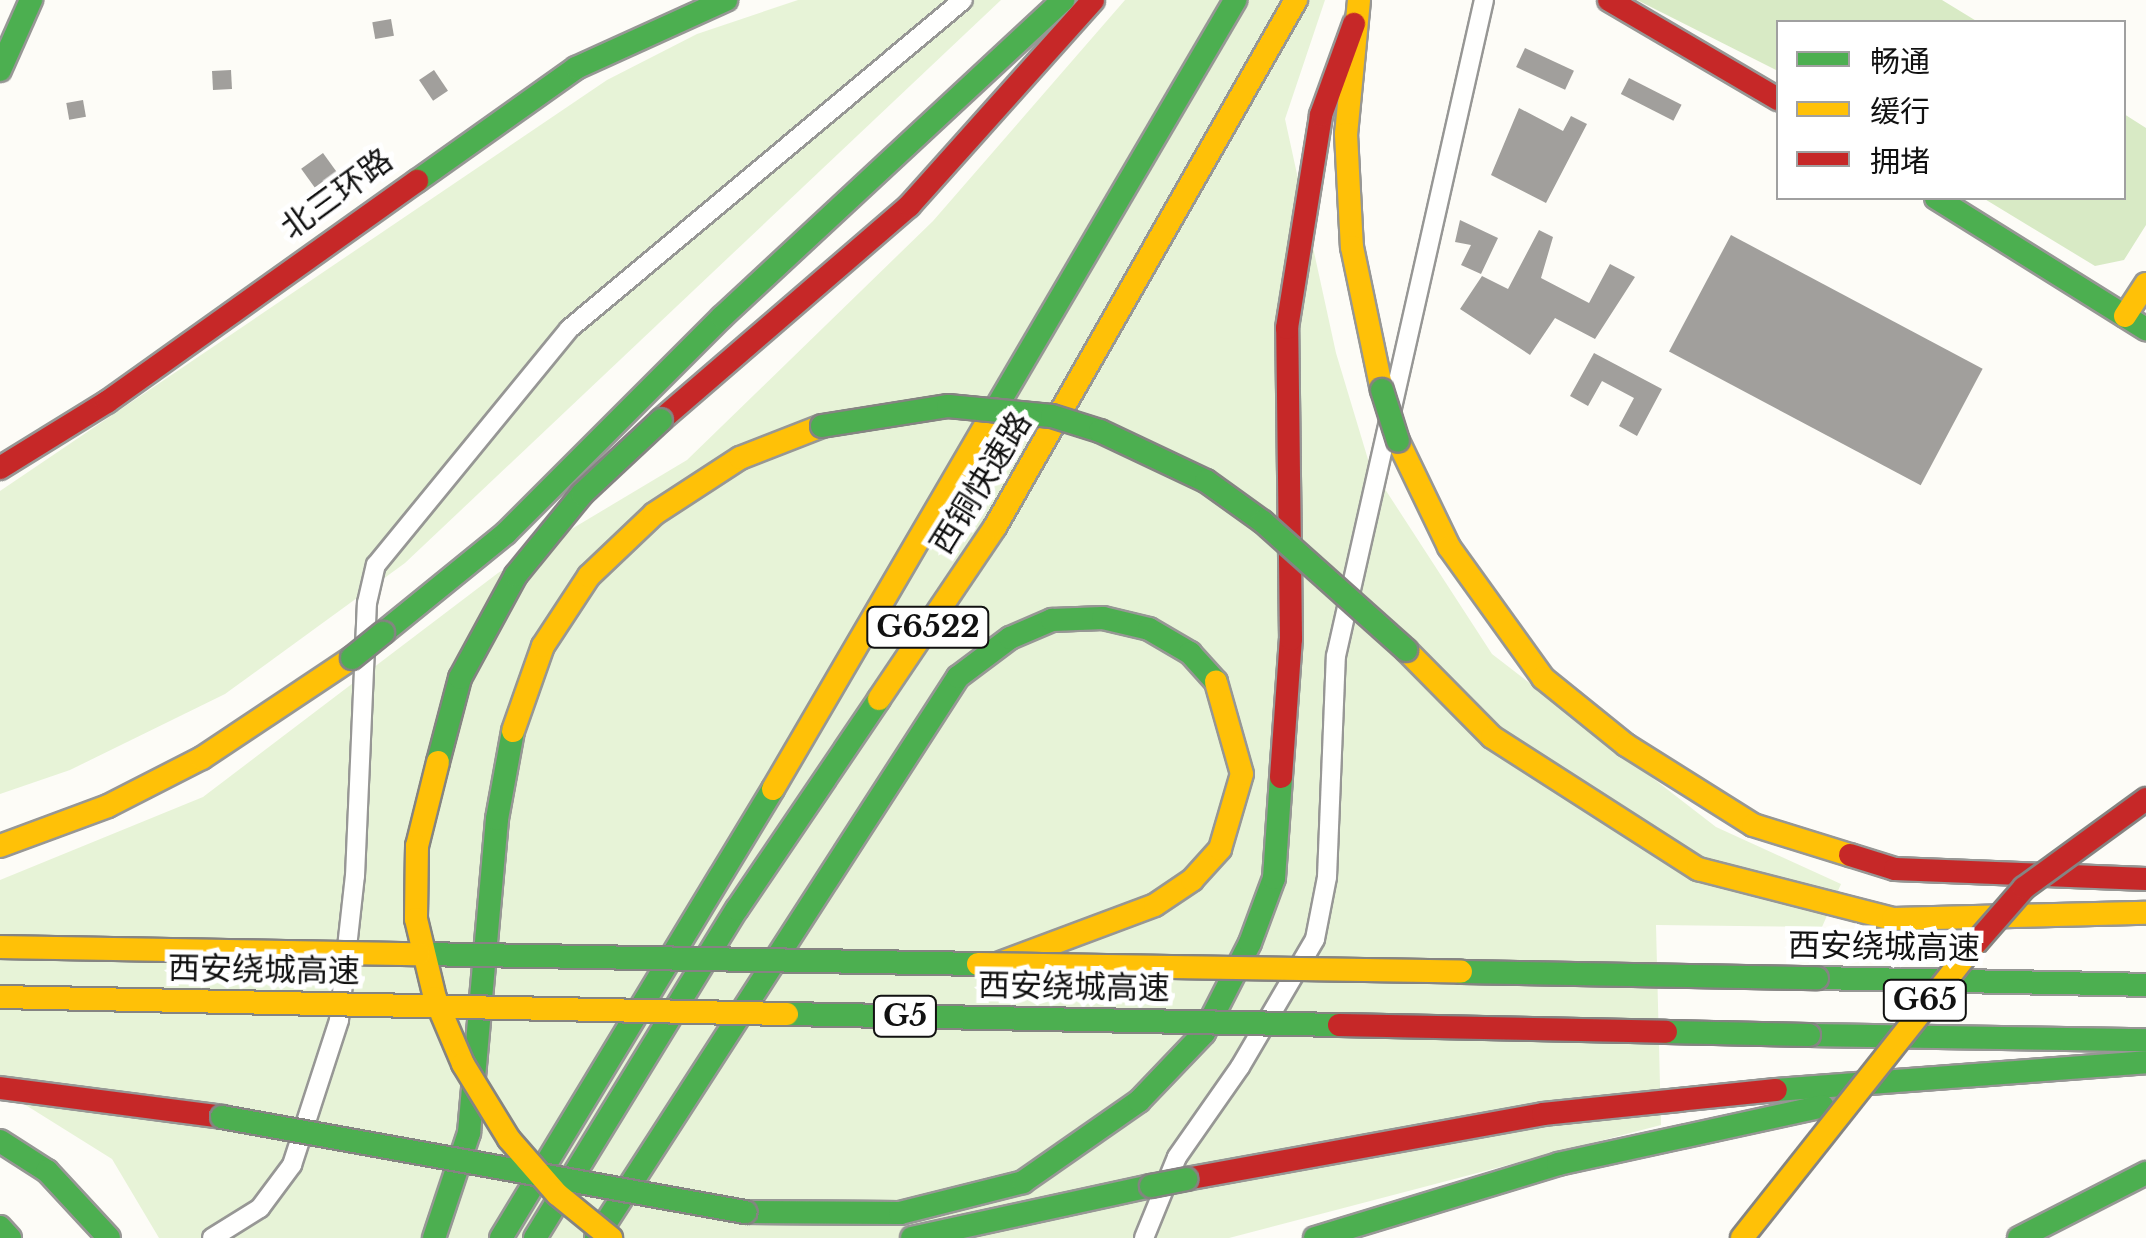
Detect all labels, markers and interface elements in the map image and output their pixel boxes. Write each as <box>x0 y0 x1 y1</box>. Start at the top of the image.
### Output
legend <box>1776 20 2126 200</box>
text: 畅通 <box>1870 43 1930 80</box>
text: 缓行 <box>1870 93 1930 130</box>
street label: 北三环路 <box>274 141 400 247</box>
text: 拥堵 <box>1870 143 1930 180</box>
street label: 西铜快速路 <box>922 405 1040 561</box>
road number: G6522 <box>866 602 990 652</box>
street label: 西安绕城高速 <box>1788 926 1980 968</box>
street label: 西安绕城高速 <box>168 949 360 991</box>
street label: 西安绕城高速 <box>978 966 1170 1008</box>
road number: G65 <box>1882 975 1968 1025</box>
road number: G5 <box>872 991 938 1041</box>

